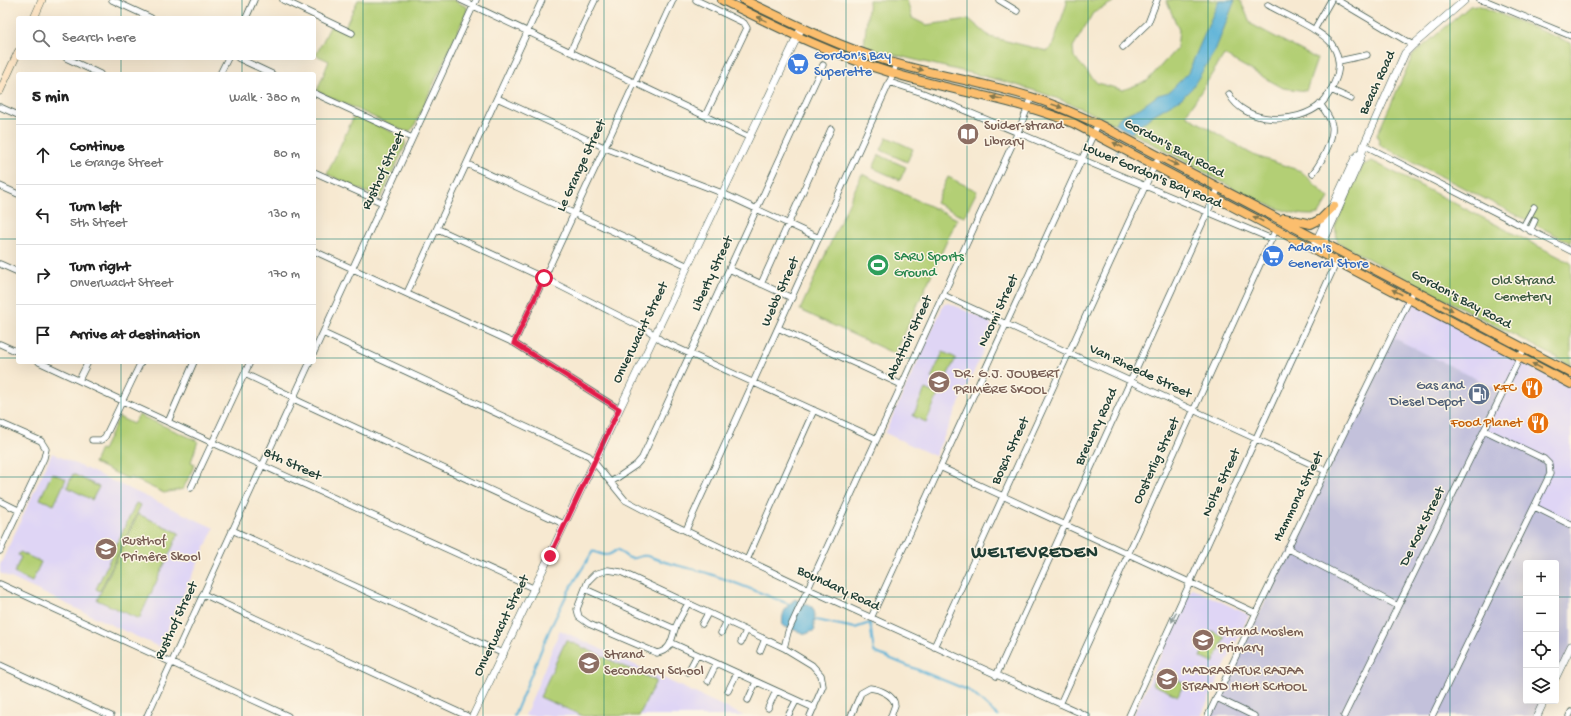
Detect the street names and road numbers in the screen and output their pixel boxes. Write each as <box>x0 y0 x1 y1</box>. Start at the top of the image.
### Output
street label: Beach Road <box>1355 47 1401 118</box>
street label: Gordon's Bay Road <box>1121 115 1229 183</box>
street label: Le Grange Street <box>553 116 611 215</box>
street label: Rusthof Street <box>358 128 410 213</box>
street label: Lower Gordon's Bay Road <box>1080 139 1226 214</box>
street label: Liberty Street <box>688 233 738 314</box>
street label: Webb Street <box>758 253 804 330</box>
street label: Gordon's Bay Road <box>1408 266 1516 334</box>
street label: Naomi Street <box>975 271 1024 350</box>
street label: Onverwacht Street <box>609 278 673 386</box>
street label: Abattoir Street <box>883 292 937 383</box>
street label: Van Rheede Street <box>1085 340 1195 404</box>
street label: Brewery Road <box>1071 384 1123 469</box>
street label: Bosch Street <box>988 413 1035 488</box>
street label: Oosterlig Street <box>1130 414 1185 507</box>
street label: 8th Street <box>260 445 325 486</box>
street label: Nolte Street <box>1199 445 1246 520</box>
street label: Hammond Street <box>1270 448 1329 545</box>
street label: De Kock Street <box>1396 483 1450 570</box>
street label: Boundary Road <box>793 562 884 616</box>
street label: Onverwacht Street <box>470 571 534 679</box>
street label: Rusthof Street <box>151 578 203 663</box>

